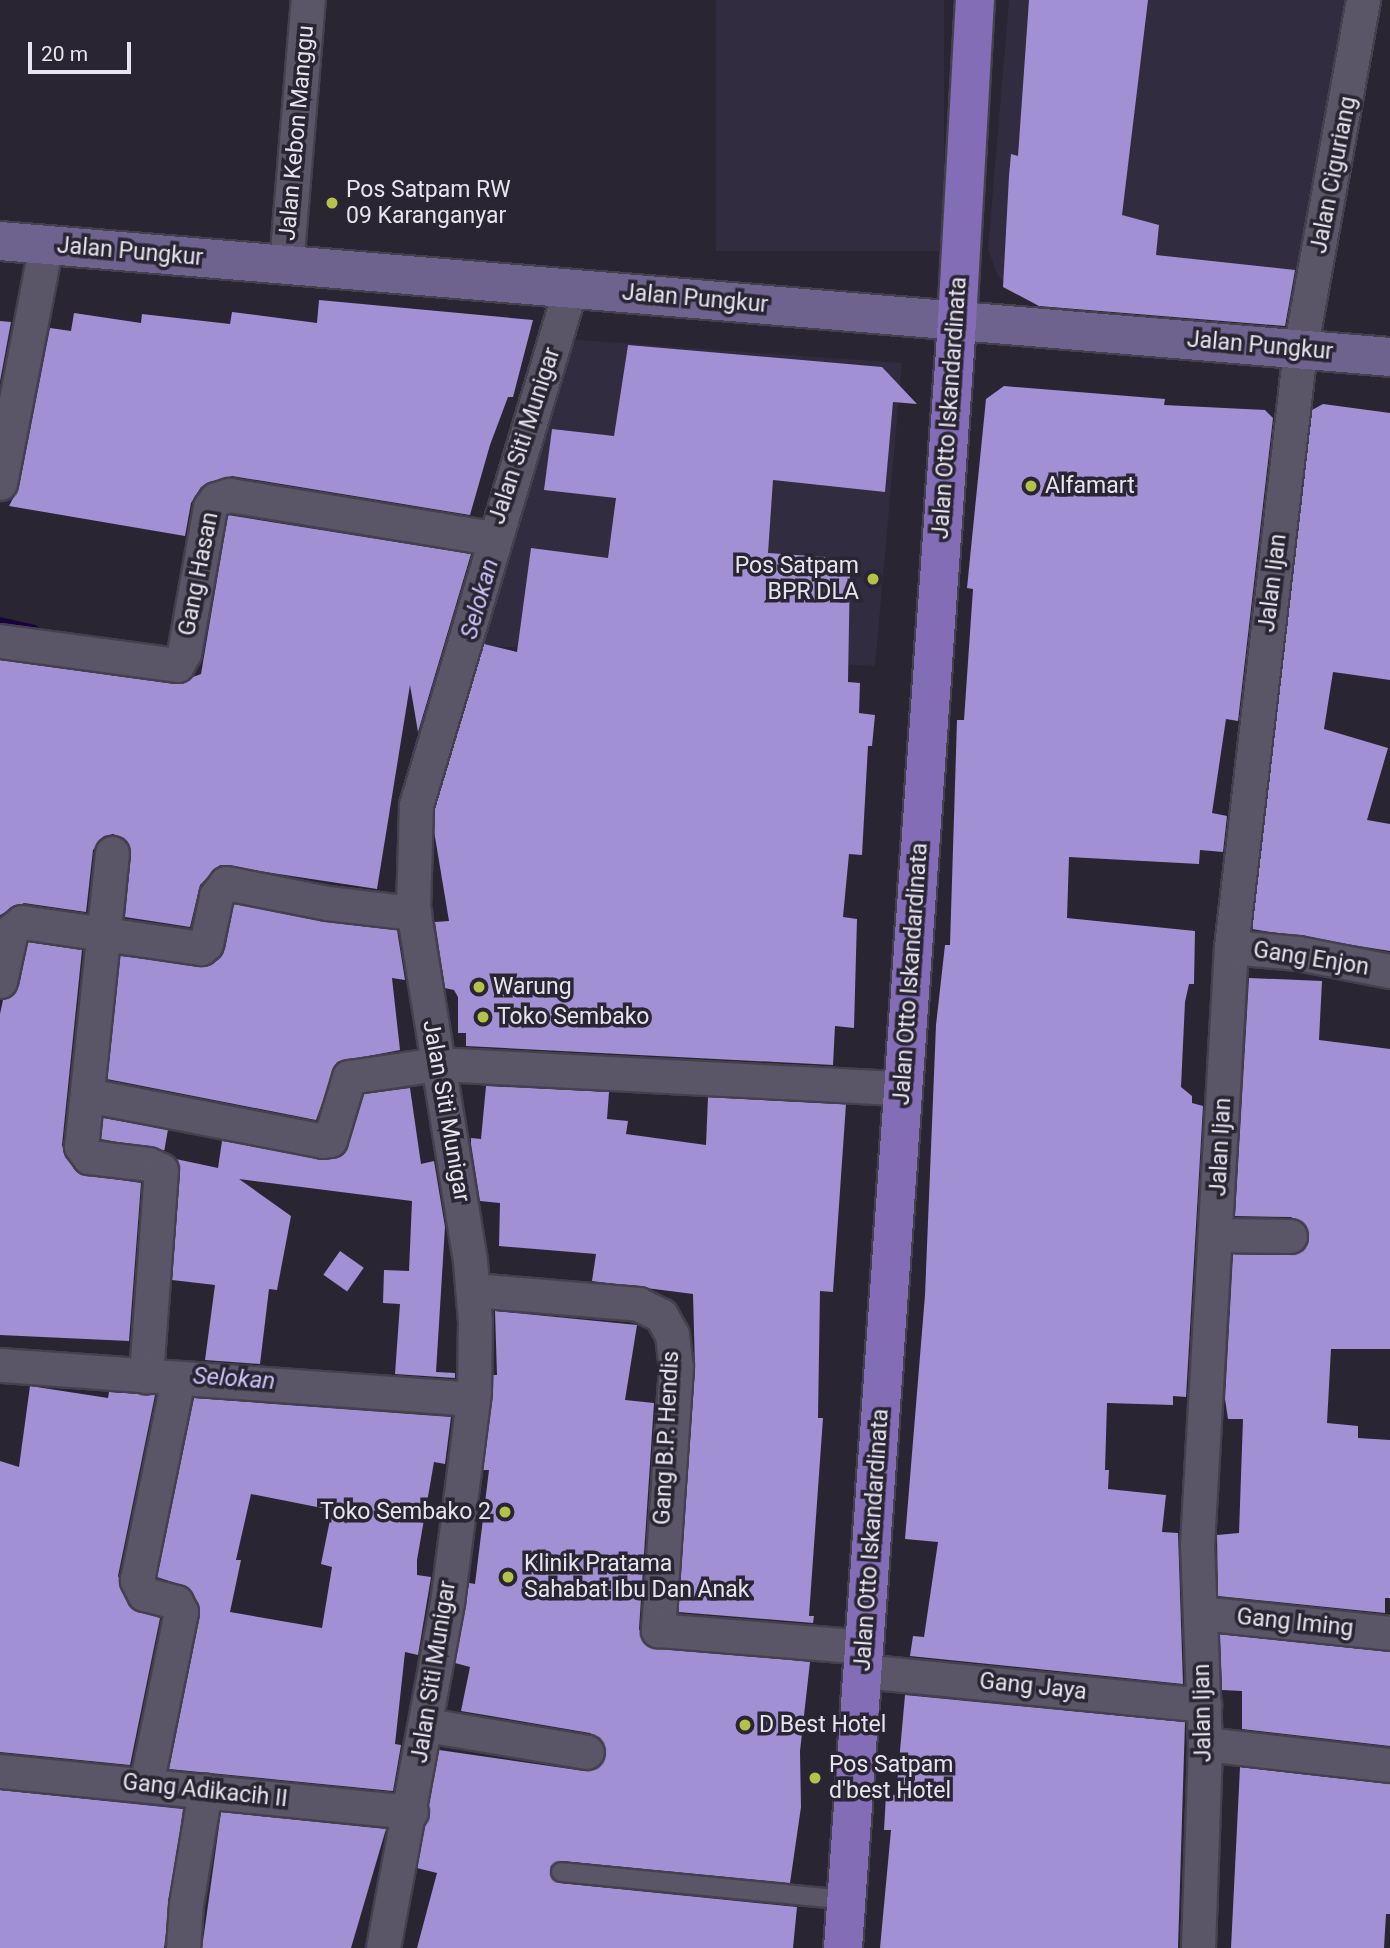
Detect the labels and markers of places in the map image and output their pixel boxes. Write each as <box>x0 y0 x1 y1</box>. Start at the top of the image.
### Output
place label: Pos Satpam RW 09 Karanganyar <box>346 176 511 230</box>
marker: Pos Satpam RW 09 Karanganyar <box>324 195 340 211</box>
place label: Alfamart <box>1045 472 1135 500</box>
marker: Alfamart <box>1023 478 1039 494</box>
place label: Pos Satpam BPR DLA <box>735 552 859 606</box>
marker: Pos Satpam BPR DLA <box>865 571 881 587</box>
place label: Warung <box>493 973 572 1001</box>
marker: Warung <box>471 979 487 995</box>
place label: Toko Sembako <box>497 1003 649 1031</box>
marker: Toko Sembako <box>475 1009 491 1025</box>
place label: Toko Sembako 2 <box>320 1498 491 1526</box>
marker: Toko Sembako 2 <box>497 1504 513 1520</box>
place label: Klinik Pratama Sahabat Ibu Dan Anak <box>524 1550 749 1604</box>
marker: Klinik Pratama Sahabat Ibu Dan Anak <box>498 1567 518 1587</box>
place label: D Best Hotel <box>759 1711 886 1739</box>
marker: D Best Hotel <box>737 1717 753 1733</box>
place label: Pos Satpam d'best Hotel <box>829 1751 953 1805</box>
marker: Pos Satpam d'best Hotel <box>807 1770 823 1786</box>

